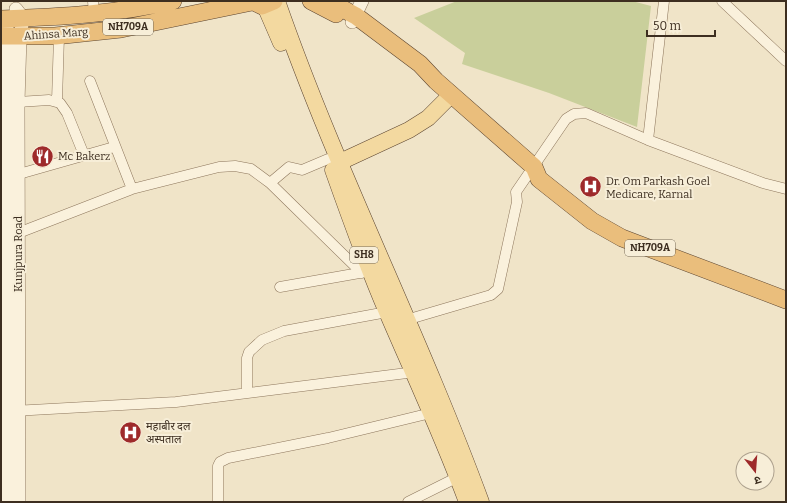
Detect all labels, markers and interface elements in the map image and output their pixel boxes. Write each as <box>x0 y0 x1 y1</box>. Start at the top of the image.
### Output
scale bar <box>647 12 715 38</box>
road number: NH709A <box>103 19 153 35</box>
text: 50 m <box>653 19 682 33</box>
street label: Ahinsa Marg <box>23 25 89 43</box>
restaurant icon: Mc Bakerz <box>30 143 56 169</box>
place label: Mc Bakerz <box>58 150 110 163</box>
hospital icon: Dr. Om Parkash Goel Medicare, Karnal <box>578 174 604 200</box>
place label: Dr. Om Parkash Goel Medicare, Karnal <box>606 175 710 201</box>
street label: Kunjpura Road <box>12 215 25 292</box>
road number: NH709A <box>625 240 675 256</box>
road number: SH8 <box>350 247 378 263</box>
hospital icon: महाबीर दल अस्पताल <box>117 419 143 445</box>
place label: महाबीर दल अस्पताल <box>146 420 191 446</box>
north arrow <box>735 451 775 491</box>
text: उ <box>752 473 763 487</box>

